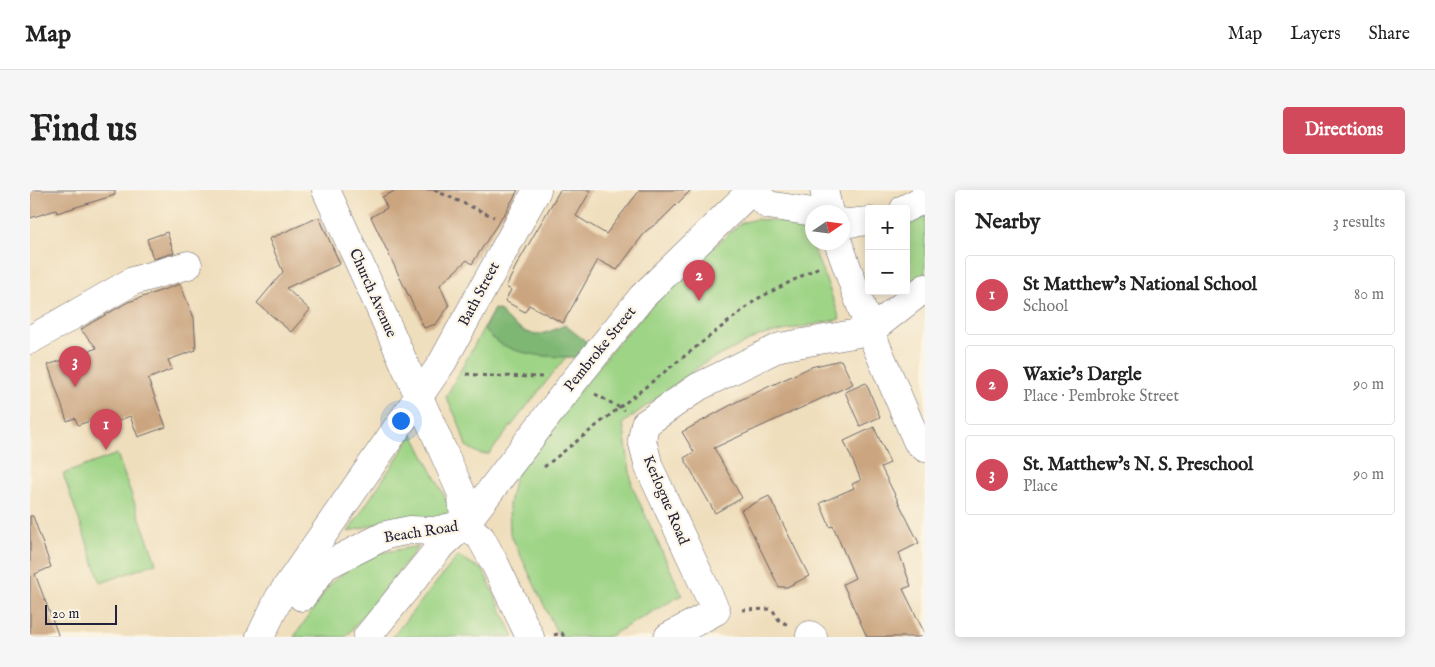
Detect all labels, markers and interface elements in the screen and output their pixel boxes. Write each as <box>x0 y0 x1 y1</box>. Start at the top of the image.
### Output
text: Map <box>25 19 71 50</box>
text: Map <box>1228 23 1262 46</box>
text: Layers <box>1290 23 1341 46</box>
text: Share <box>1369 23 1410 46</box>
button: Directions <box>1283 107 1405 154</box>
text: Find us <box>30 108 137 153</box>
north arrow <box>805 205 850 250</box>
map controls <box>865 205 910 295</box>
button: + <box>865 205 910 250</box>
text: Nearby <box>975 209 1040 236</box>
text: 3 results <box>1333 213 1385 233</box>
street label: Church Avenue <box>345 246 401 341</box>
button: − <box>865 250 910 295</box>
street label: Bath Street <box>454 259 504 329</box>
pin: 2 <box>683 260 715 301</box>
text: St Matthew's National School <box>1023 273 1257 297</box>
text: 1 <box>989 285 995 305</box>
text: 80 m <box>1354 285 1384 305</box>
text: School <box>1023 297 1068 317</box>
street label: Pembroke Street <box>560 303 640 395</box>
pin: 3 <box>59 346 91 387</box>
text: Waxie's Dargle <box>1023 363 1142 387</box>
text: 2 <box>988 375 996 395</box>
text: 90 m <box>1353 375 1384 395</box>
text: Place · Pembroke Street <box>1023 387 1179 407</box>
your location <box>388 408 414 434</box>
pin: 1 <box>90 409 122 450</box>
street label: Kerlogue Road <box>639 452 694 549</box>
text: St. Matthew's N. S. Preschool <box>1023 453 1253 477</box>
text: 3 <box>989 465 995 485</box>
text: 90 m <box>1353 465 1384 485</box>
text: Place <box>1023 477 1058 497</box>
street label: Beach Road <box>383 517 460 547</box>
scale bar <box>45 602 118 625</box>
text: 20 m <box>52 605 79 623</box>

